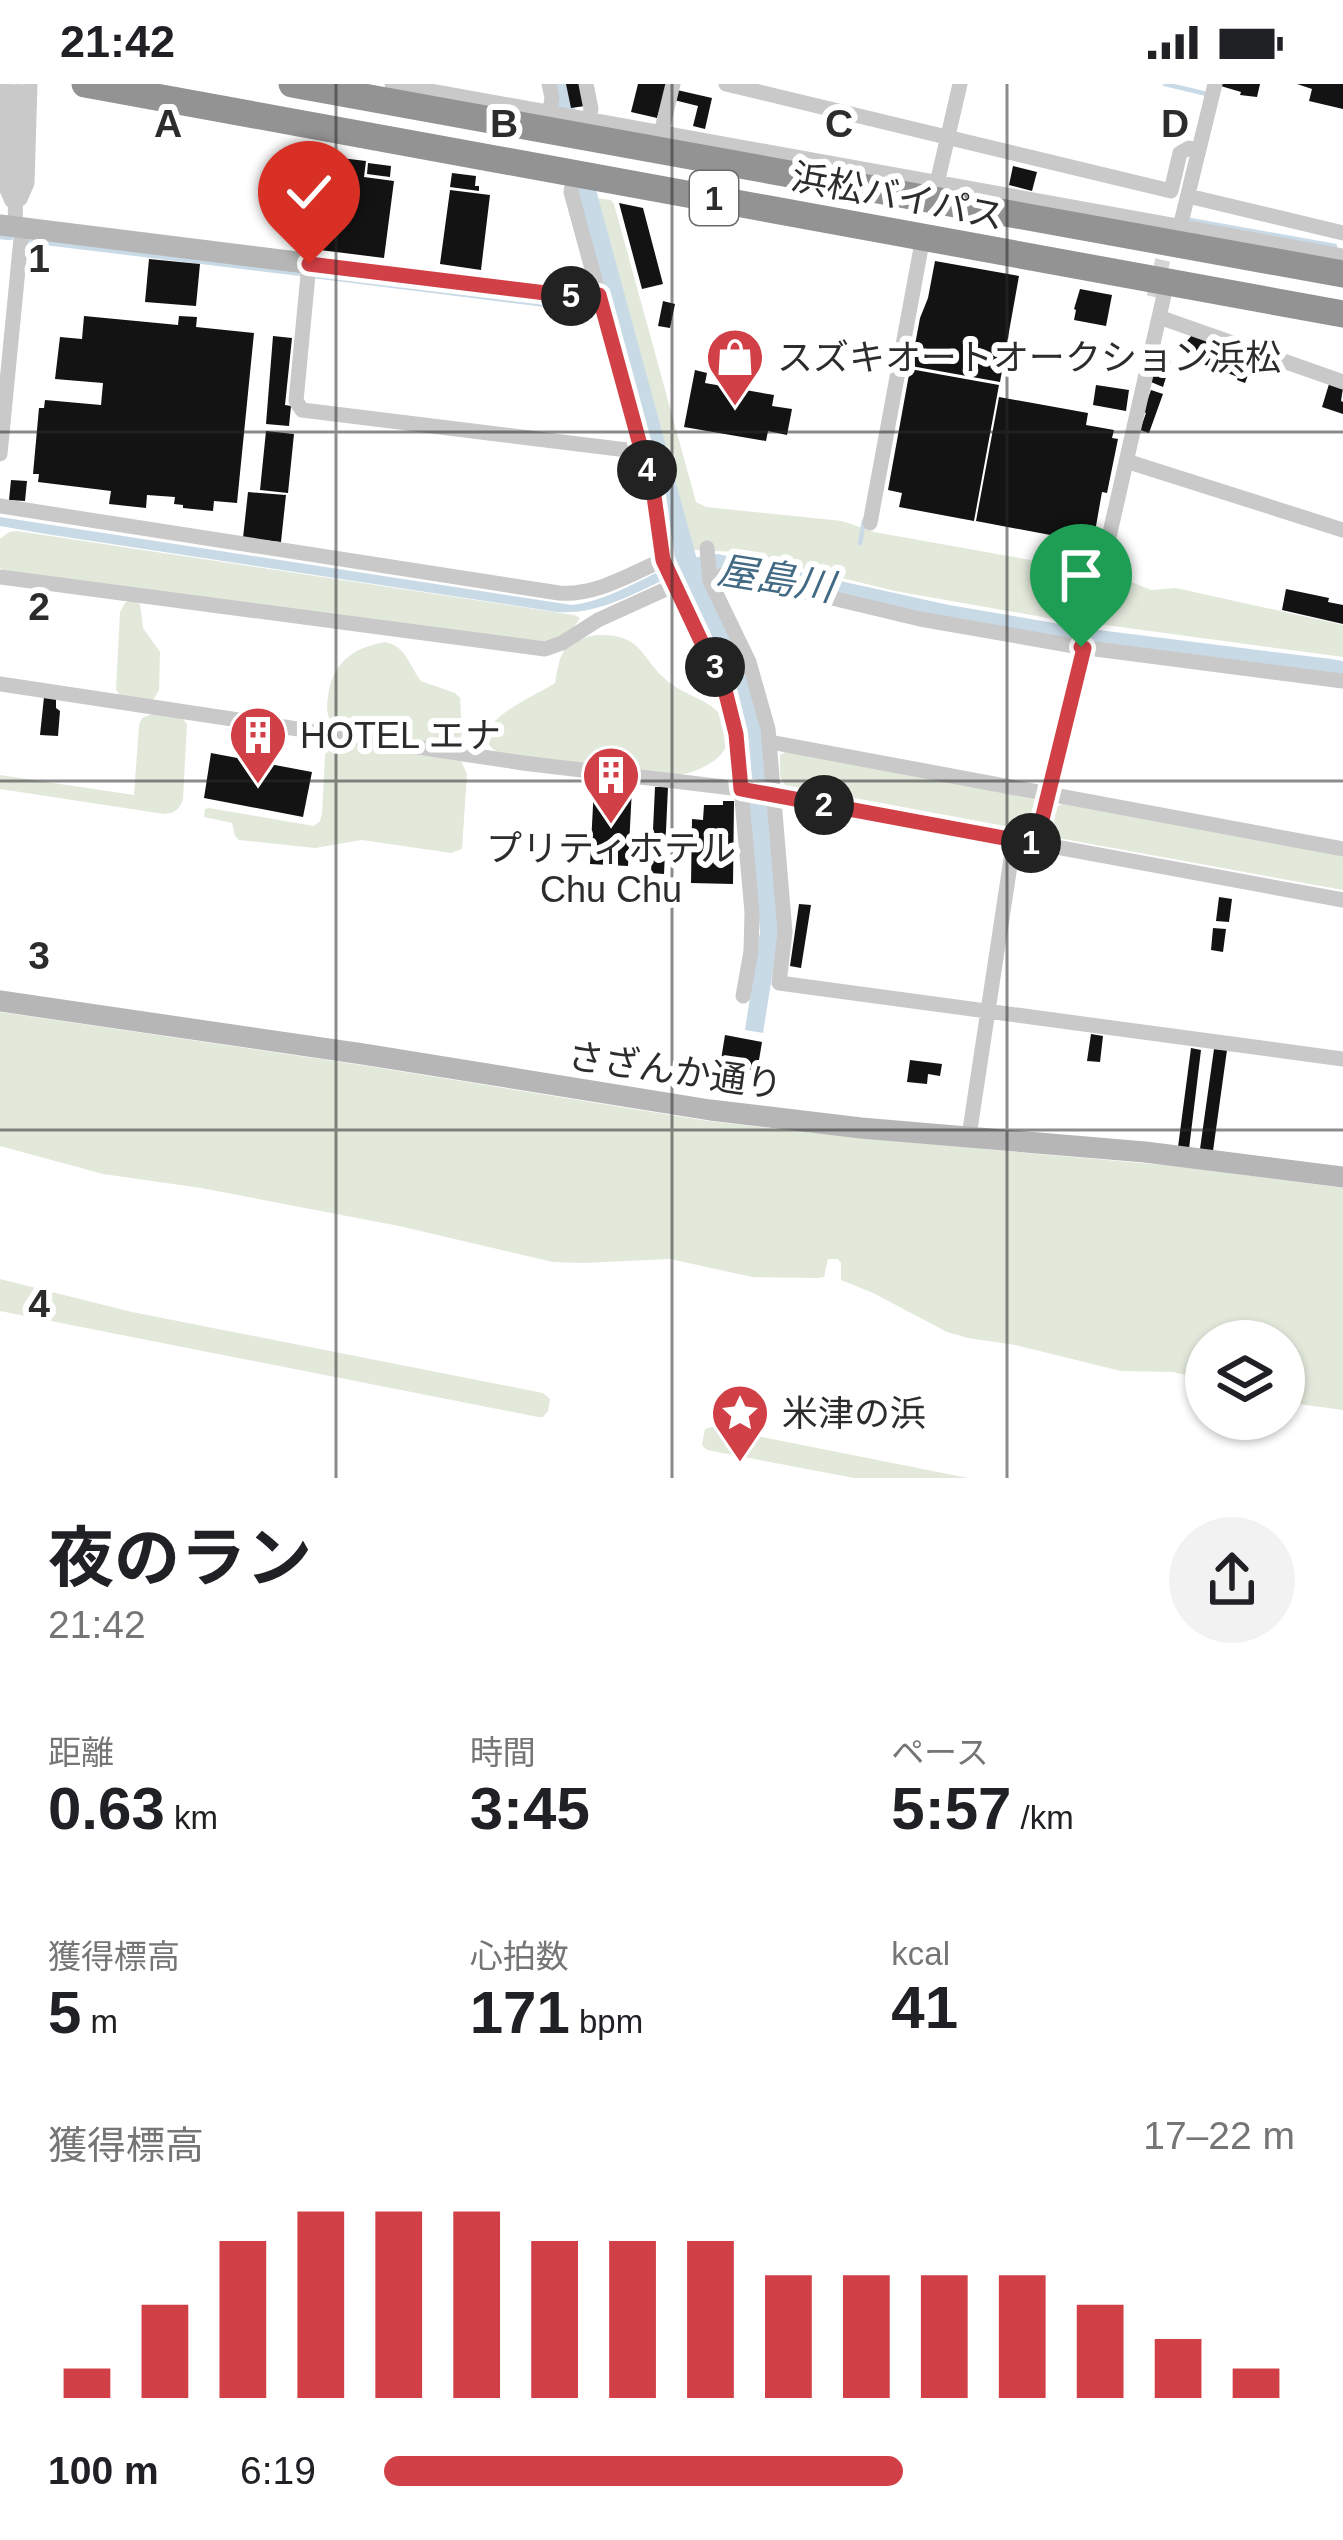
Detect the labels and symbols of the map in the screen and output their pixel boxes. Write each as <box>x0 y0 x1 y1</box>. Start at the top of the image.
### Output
text: A <box>154 102 182 145</box>
text: B <box>490 102 518 145</box>
text: C <box>825 102 853 145</box>
text: D <box>1161 102 1189 145</box>
pin <box>258 141 360 264</box>
street label: 浜松バイパス <box>788 156 1007 237</box>
road number: 1 <box>690 171 738 225</box>
text: 1 <box>28 237 50 280</box>
pin: 5 <box>541 266 601 326</box>
shop icon: スズキオートオークション浜松 <box>704 326 766 408</box>
place label: スズキオートオークション浜松 <box>777 337 1281 378</box>
pin: 4 <box>617 440 677 500</box>
pin <box>1030 524 1132 647</box>
water label: 屋島川 <box>715 548 841 610</box>
text: 2 <box>28 585 50 628</box>
pin: 3 <box>685 637 745 697</box>
building icon: HOTEL エナ <box>227 704 289 786</box>
place label: HOTEL エナ <box>300 715 501 756</box>
building icon: プリティホテル Chu Chu <box>580 744 642 826</box>
pin: 2 <box>794 775 854 835</box>
pin: 1 <box>1001 813 1061 873</box>
place label: プリティホテル Chu Chu <box>486 828 736 910</box>
text: 3 <box>28 934 50 977</box>
street label: さざんか通り <box>565 1035 785 1106</box>
text: 4 <box>28 1282 50 1325</box>
place icon: 米津の浜 <box>709 1382 771 1464</box>
place label: 米津の浜 <box>782 1393 926 1434</box>

